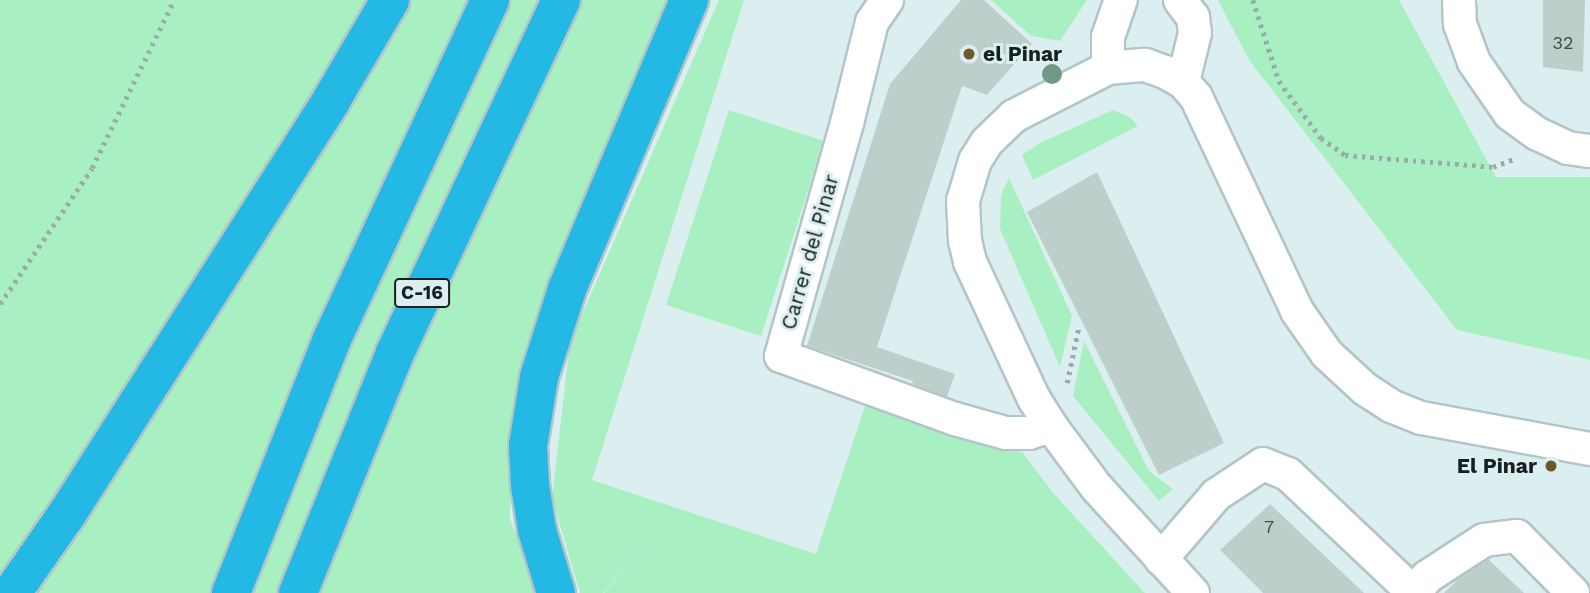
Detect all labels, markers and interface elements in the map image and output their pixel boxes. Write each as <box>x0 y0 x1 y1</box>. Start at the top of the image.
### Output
house number: 32 <box>1553 32 1573 54</box>
place label: el Pinar <box>983 41 1062 67</box>
marker: el Pinar <box>961 46 977 62</box>
street label: Carrer del Pinar <box>776 171 844 333</box>
road number: C-16 <box>394 278 450 308</box>
place label: El Pinar <box>1457 453 1537 479</box>
marker: El Pinar <box>1543 458 1559 474</box>
house number: 7 <box>1264 516 1274 538</box>

